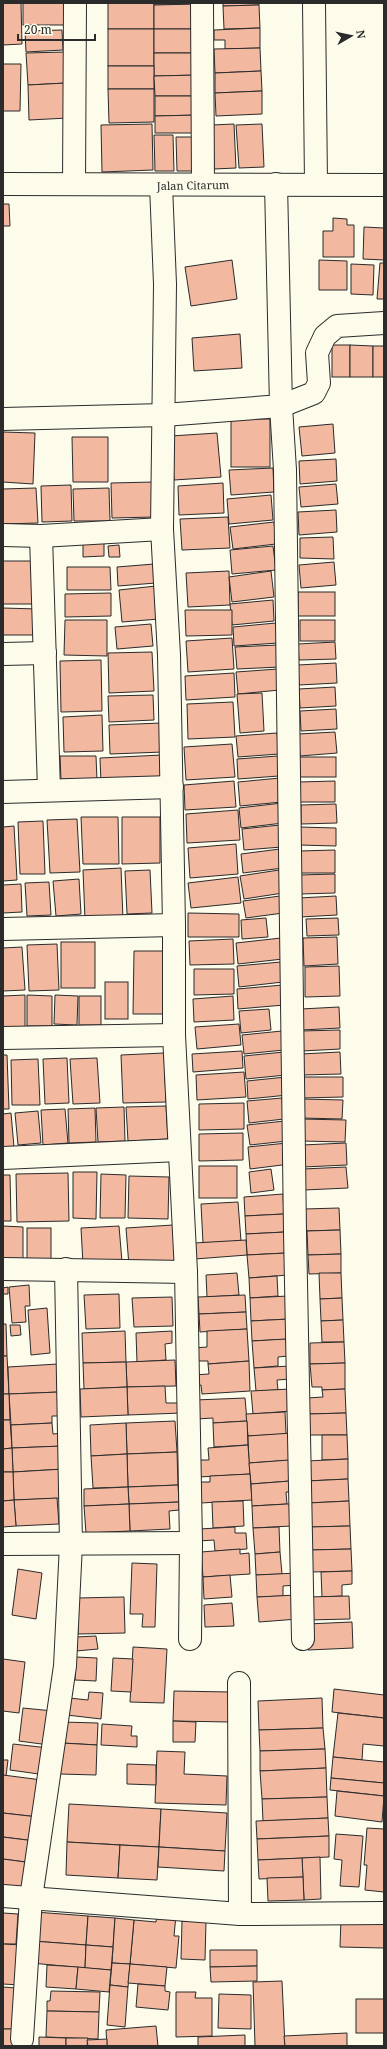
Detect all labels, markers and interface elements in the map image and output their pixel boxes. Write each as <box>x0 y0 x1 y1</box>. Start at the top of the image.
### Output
scale bar <box>18 16 95 42</box>
north arrow <box>331 16 371 56</box>
text: 20 m <box>24 21 52 38</box>
text: N <box>353 29 370 40</box>
street label: Jalan Citarum <box>156 177 230 193</box>

